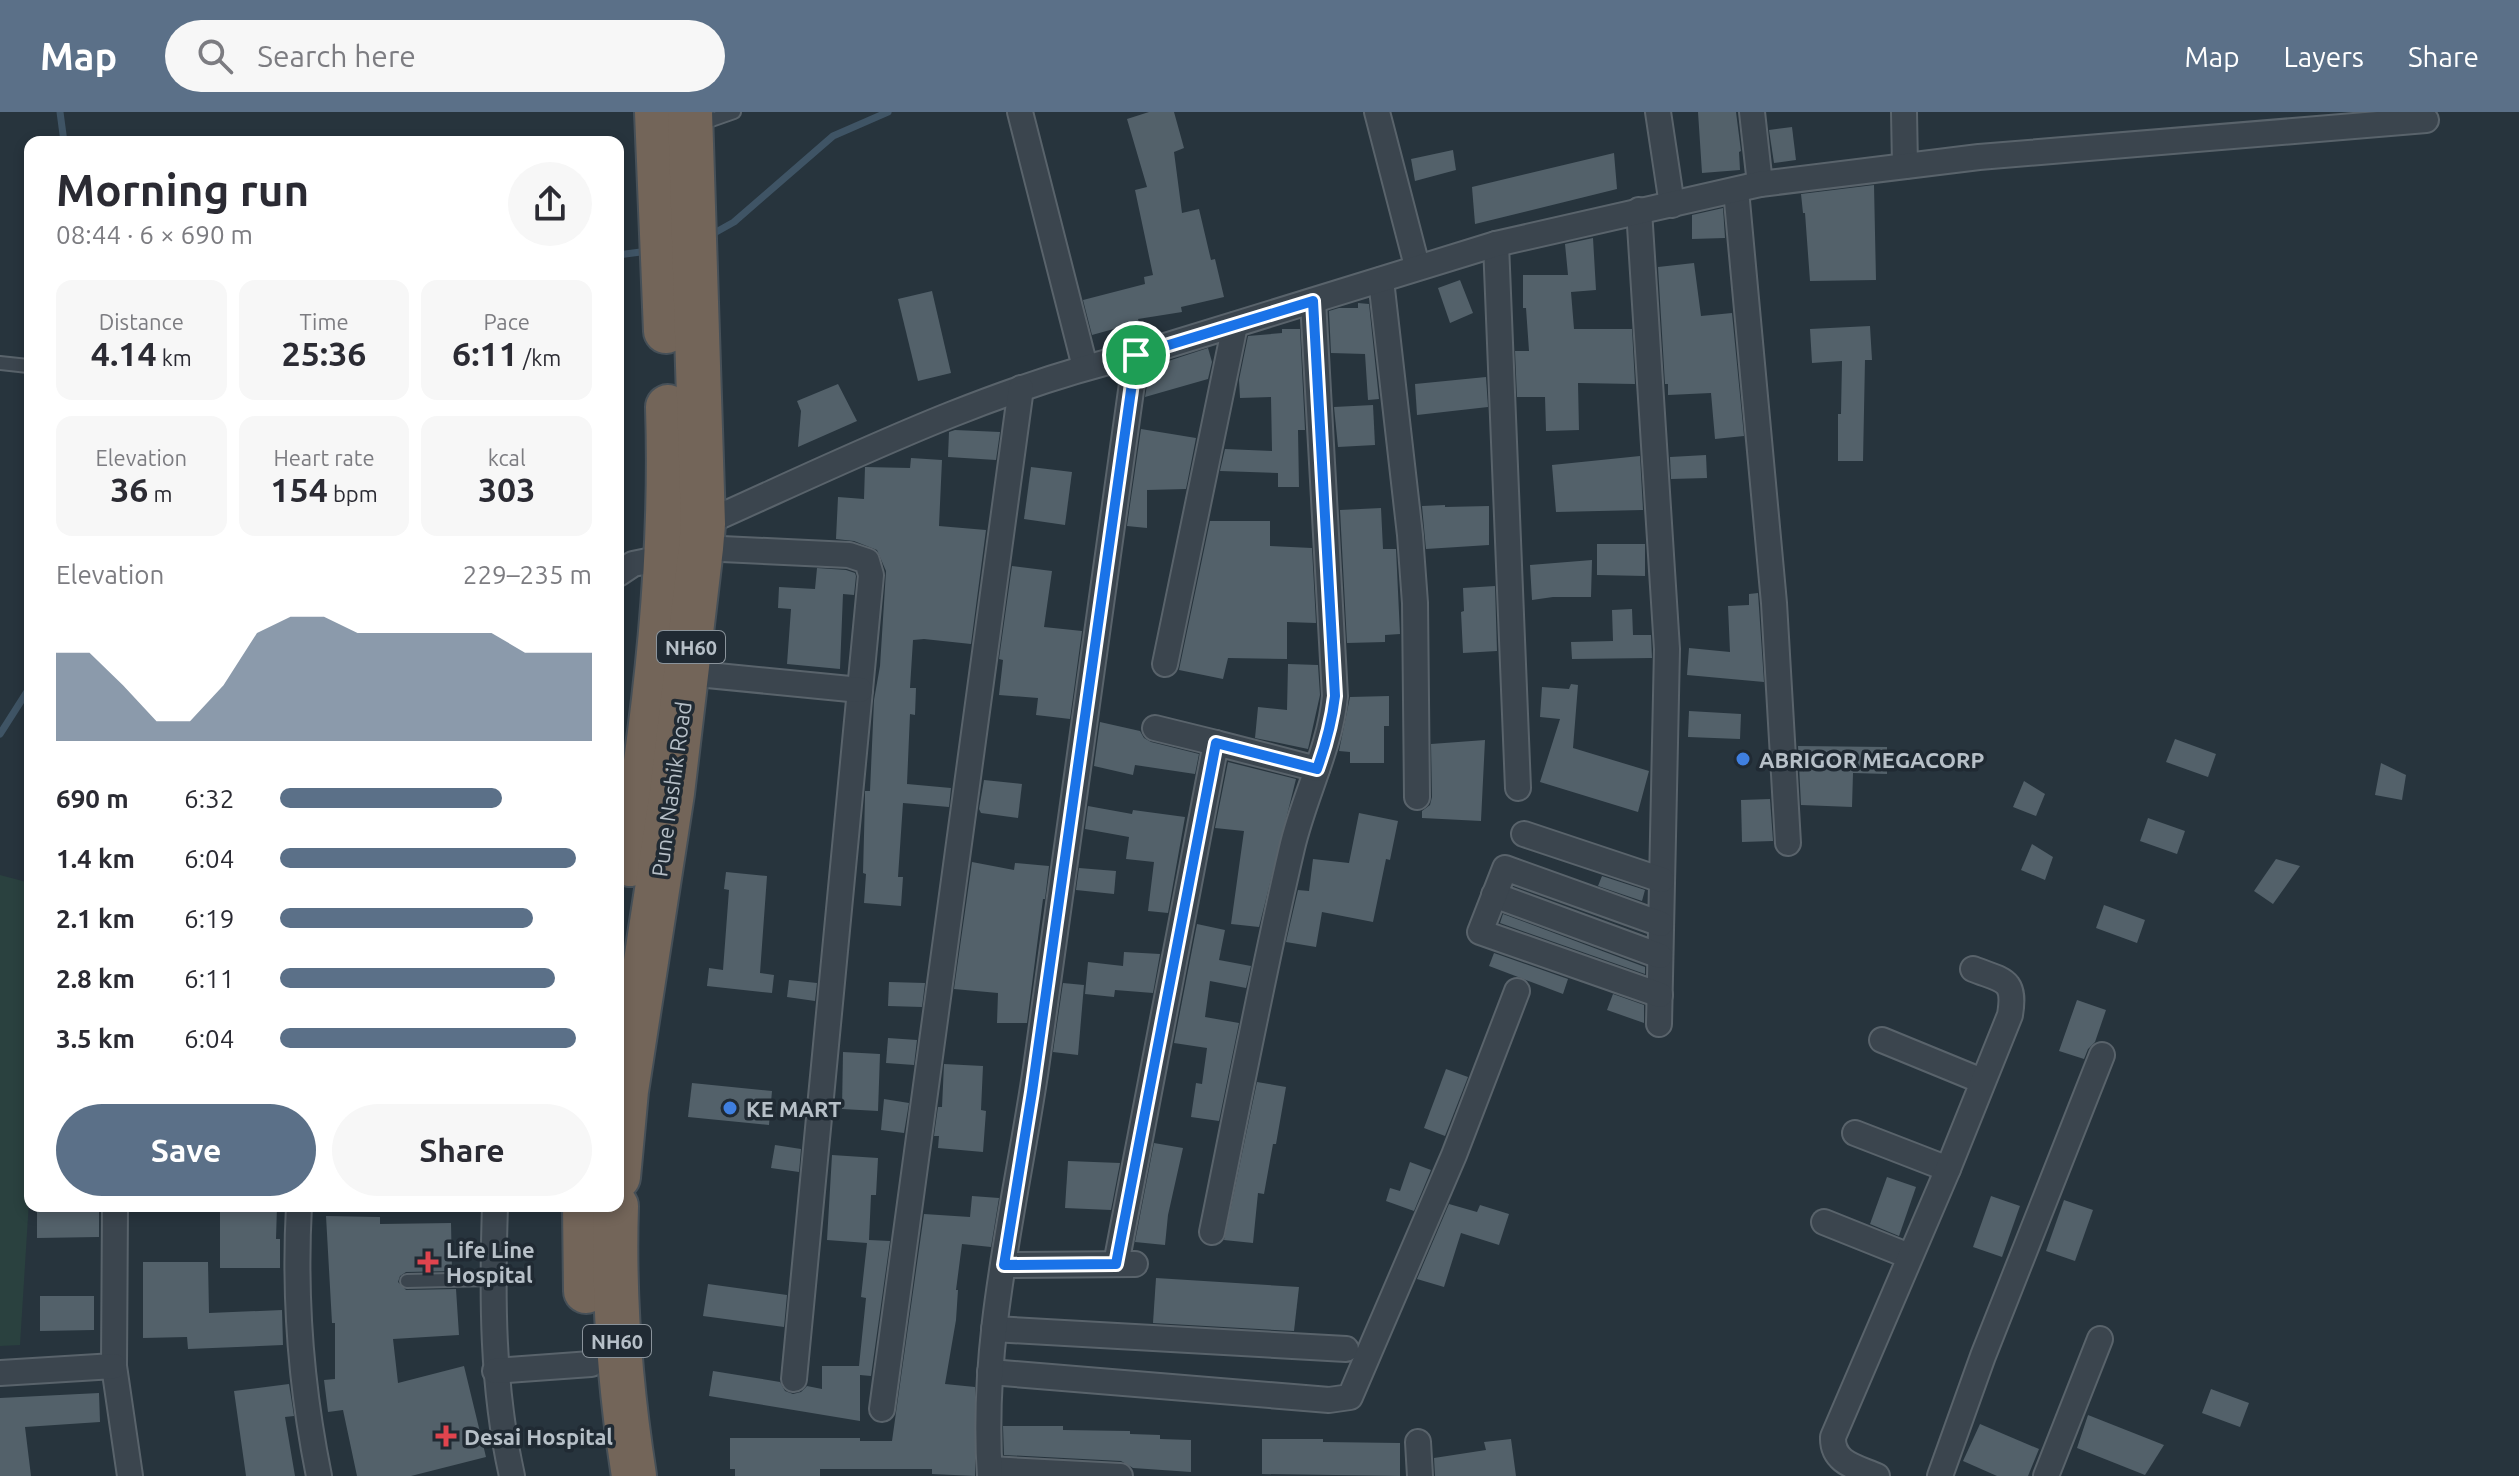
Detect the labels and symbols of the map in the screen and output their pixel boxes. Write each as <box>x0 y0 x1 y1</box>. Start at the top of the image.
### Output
pin <box>1102 321 1170 389</box>
road number: NH60 <box>657 631 725 663</box>
street label: Pune Nashik Road <box>646 700 696 878</box>
place label: ABRIGOR MEGACORP <box>1759 747 1984 772</box>
marker: ABRIGOR MEGACORP <box>1734 750 1752 768</box>
place label: KE MART <box>746 1096 841 1121</box>
marker: KE MART <box>721 1099 739 1117</box>
place label: Life Line Hospital <box>446 1237 535 1287</box>
marker: Life Line Hospital <box>417 1251 439 1273</box>
road number: NH60 <box>583 1325 651 1357</box>
place label: Desai Hospital <box>464 1424 613 1449</box>
marker: Desai Hospital <box>435 1425 457 1447</box>

